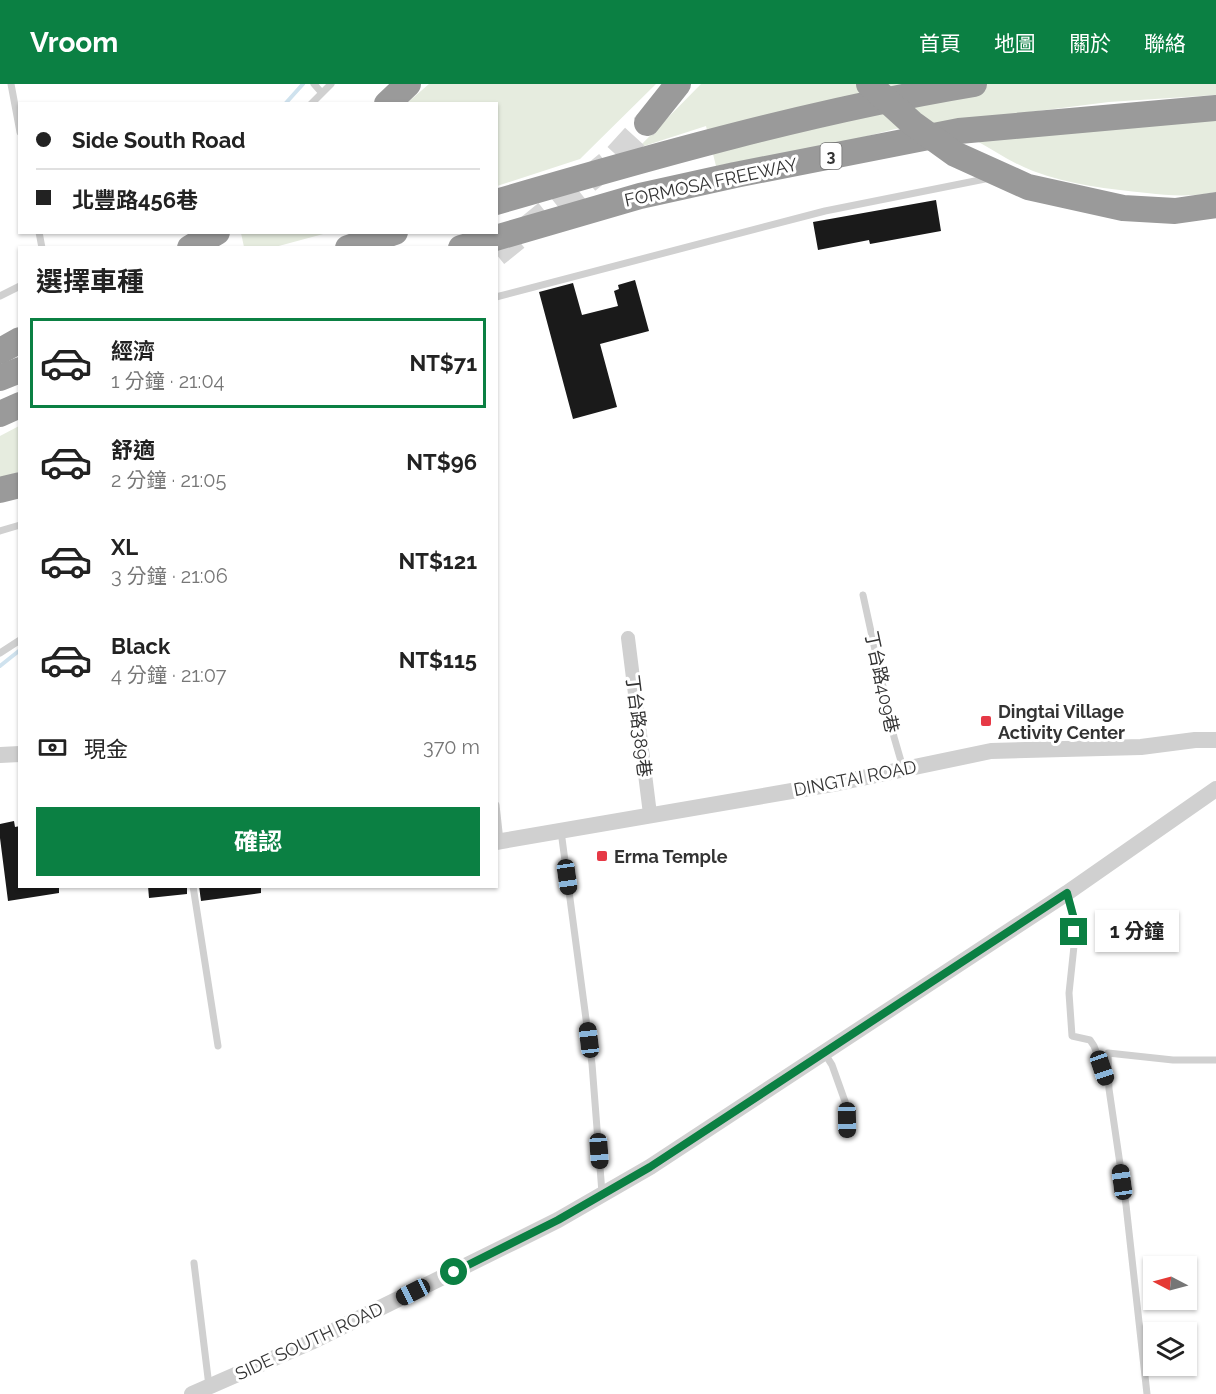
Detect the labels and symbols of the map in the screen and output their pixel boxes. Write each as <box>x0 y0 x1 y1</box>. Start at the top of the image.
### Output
road number: 3 <box>820 143 842 169</box>
street label: FORMOSA FREEWAY <box>623 153 800 211</box>
street label: 丁台路409巷 <box>861 629 903 735</box>
street label: 丁台路389巷 <box>622 674 656 778</box>
place label: Dingtai Village Activity Center <box>998 701 1125 743</box>
marker: Dingtai Village Activity Center <box>979 714 993 728</box>
street label: DINGTAI ROAD <box>792 756 918 800</box>
place label: Erma Temple <box>614 846 728 867</box>
marker: Erma Temple <box>595 849 609 863</box>
car <box>556 858 578 896</box>
callout: 1 分鐘 <box>1095 911 1179 953</box>
route end <box>1060 918 1087 945</box>
car <box>578 1021 600 1059</box>
car <box>1088 1048 1116 1088</box>
car <box>838 1102 856 1138</box>
car <box>589 1132 609 1170</box>
car <box>1111 1163 1133 1201</box>
north arrow <box>1143 1256 1197 1310</box>
route start <box>440 1258 467 1285</box>
car <box>393 1276 433 1308</box>
street label: SIDE SOUTH ROAD <box>232 1298 386 1384</box>

